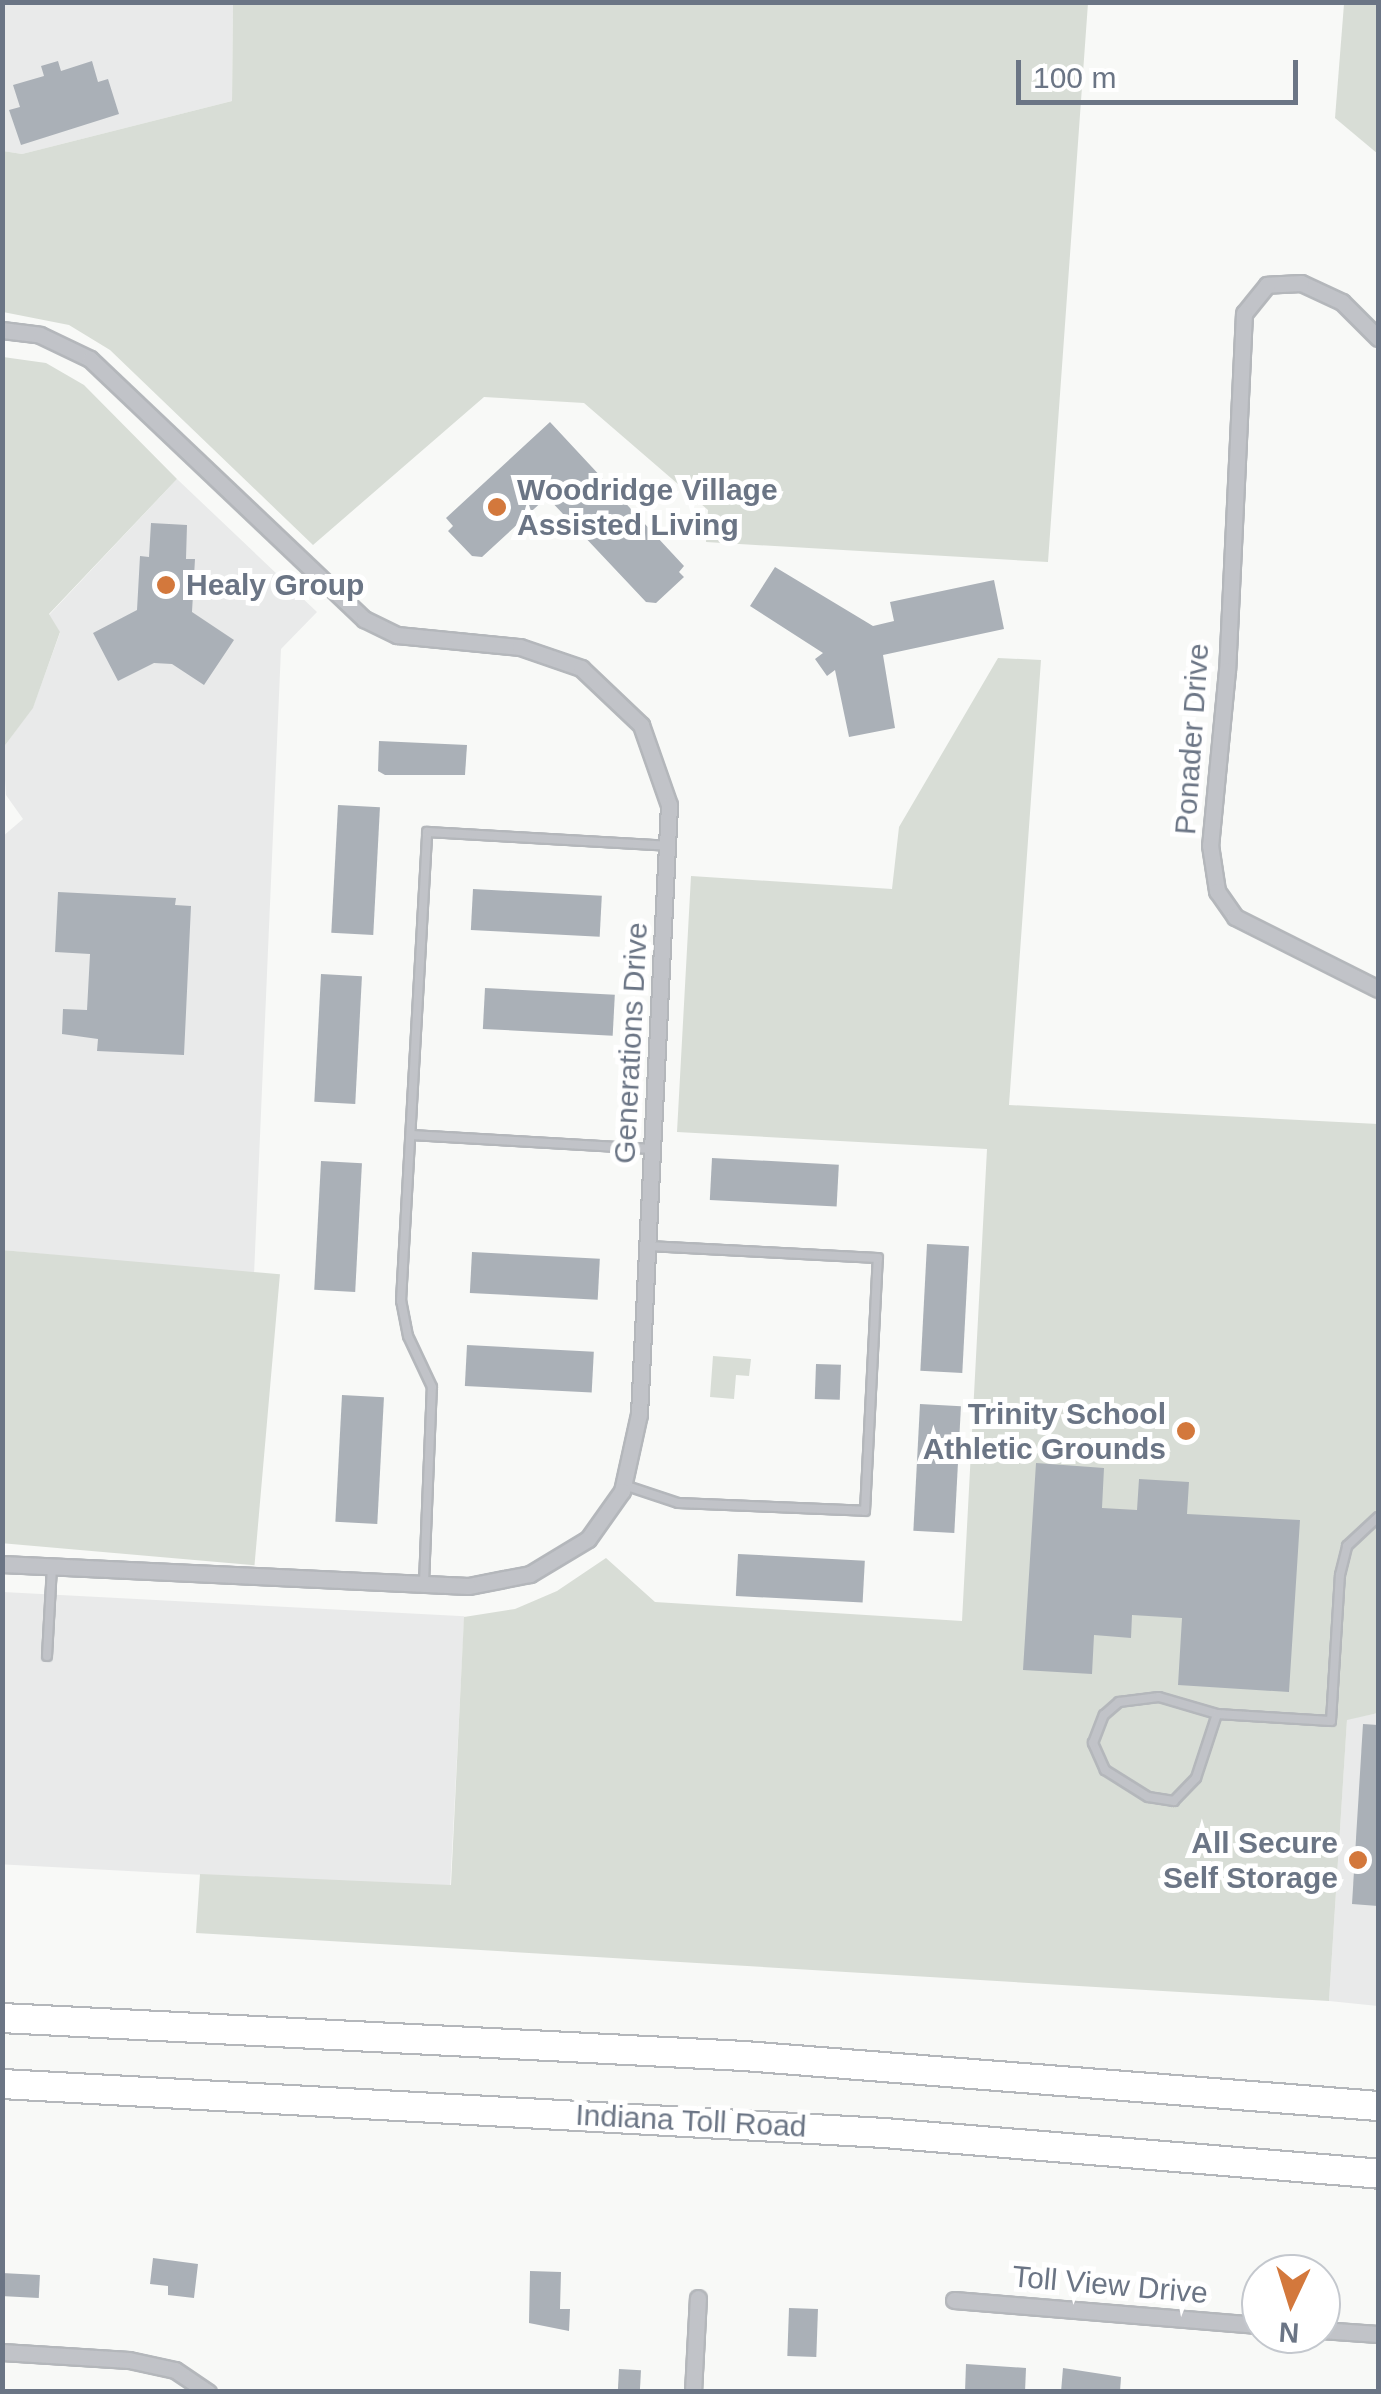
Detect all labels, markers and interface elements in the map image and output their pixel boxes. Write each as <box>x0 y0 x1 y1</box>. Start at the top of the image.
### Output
scale bar <box>1021 40 1304 102</box>
text: 100 m <box>1033 61 1116 94</box>
place label: Woodridge Village Assisted Living <box>517 472 778 542</box>
marker: Woodridge Village Assisted Living <box>486 496 508 518</box>
place label: Healy Group <box>186 567 364 603</box>
marker: Healy Group <box>155 574 177 596</box>
street label: Ponader Drive <box>1167 642 1217 836</box>
street label: Generations Drive <box>607 921 655 1165</box>
place label: Trinity School Athletic Grounds <box>923 1396 1166 1466</box>
marker: Trinity School Athletic Grounds <box>1175 1420 1197 1442</box>
place label: All Secure Self Storage <box>1163 1825 1338 1896</box>
marker: All Secure Self Storage <box>1347 1849 1369 1871</box>
street label: Indiana Toll Road <box>574 2097 808 2145</box>
north arrow <box>1241 2254 1341 2354</box>
street label: Toll View Drive <box>1011 2259 1209 2311</box>
text: N <box>1278 2316 1300 2349</box>

